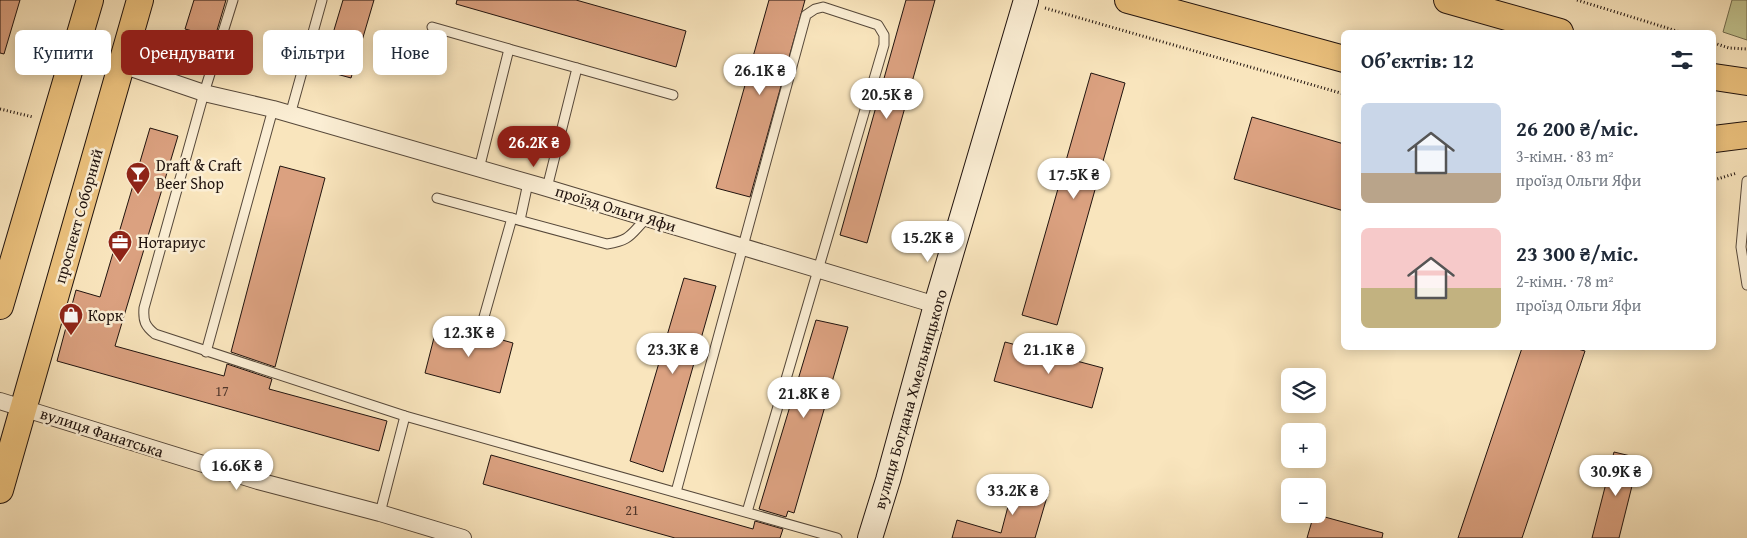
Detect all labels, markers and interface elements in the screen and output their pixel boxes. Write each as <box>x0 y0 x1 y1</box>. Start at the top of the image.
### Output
chip: Купити <box>15 30 111 75</box>
chip: Орендувати <box>121 30 253 75</box>
chip: Фільтри <box>263 30 363 75</box>
chip: Нове <box>373 30 447 75</box>
text: Об’єктів: 12 <box>1361 45 1474 76</box>
icon: filters <box>1668 46 1696 74</box>
pin: 26.1K ₴ <box>714 54 806 96</box>
text: 26.1K ₴ <box>734 58 786 82</box>
pin: 20.5K ₴ <box>841 78 933 120</box>
text: 20.5K ₴ <box>861 82 913 106</box>
text: 26 200 ₴/міс. <box>1516 113 1639 144</box>
icon: home <box>1401 123 1461 183</box>
pin: 26.2K ₴ <box>488 126 580 168</box>
text: 26.2K ₴ <box>508 130 560 154</box>
text: 3-кімн. · 83 m² <box>1516 144 1614 168</box>
street label: проспект Соборний <box>47 145 109 286</box>
place label: Draft & Craft Beer Shop <box>156 153 242 195</box>
pin: 17.5K ₴ <box>1028 158 1120 200</box>
bar icon: Draft & Craft Beer Shop <box>125 161 151 195</box>
text: 17.5K ₴ <box>1048 162 1100 186</box>
text: проїзд Ольги Яфи <box>1516 168 1641 192</box>
street label: проїзд Ольги Яфи <box>553 178 680 238</box>
pin: 15.2K ₴ <box>882 220 974 263</box>
text: 15.2K ₴ <box>902 225 954 249</box>
office icon: Нотариус <box>107 229 133 263</box>
place label: Нотариус <box>138 230 206 254</box>
text: 23 300 ₴/міс. <box>1516 238 1639 269</box>
icon: home <box>1401 248 1461 308</box>
text: 2-кімн. · 78 m² <box>1516 269 1614 293</box>
street label: вулиця Богдана Хмельницького <box>867 286 953 512</box>
text: проїзд Ольги Яфи <box>1516 293 1641 317</box>
shop icon: Корк <box>58 302 84 336</box>
place label: Корк <box>88 303 124 327</box>
pin: 12.3K ₴ <box>423 316 515 358</box>
text: 12.3K ₴ <box>443 320 495 344</box>
pin: 23.3K ₴ <box>627 332 719 375</box>
pin: 21.1K ₴ <box>1003 332 1095 375</box>
text: 23.3K ₴ <box>647 337 699 361</box>
text: 21.1K ₴ <box>1023 337 1075 361</box>
map controls <box>1281 368 1326 523</box>
button: layers <box>1281 368 1326 413</box>
pin: 21.8K ₴ <box>758 376 850 419</box>
house number: 17 <box>215 381 229 401</box>
text: 21.8K ₴ <box>778 381 830 405</box>
street label: вулиця Фанатська <box>37 401 167 463</box>
button: + <box>1281 423 1326 468</box>
pin: 16.6K ₴ <box>191 448 283 491</box>
text: 16.6K ₴ <box>211 453 263 477</box>
pin: 30.9K ₴ <box>1570 454 1662 497</box>
text: 30.9K ₴ <box>1590 459 1642 483</box>
pin: 33.2K ₴ <box>967 474 1059 516</box>
text: 33.2K ₴ <box>987 478 1039 502</box>
button: − <box>1281 478 1326 523</box>
house number: 21 <box>625 500 639 520</box>

